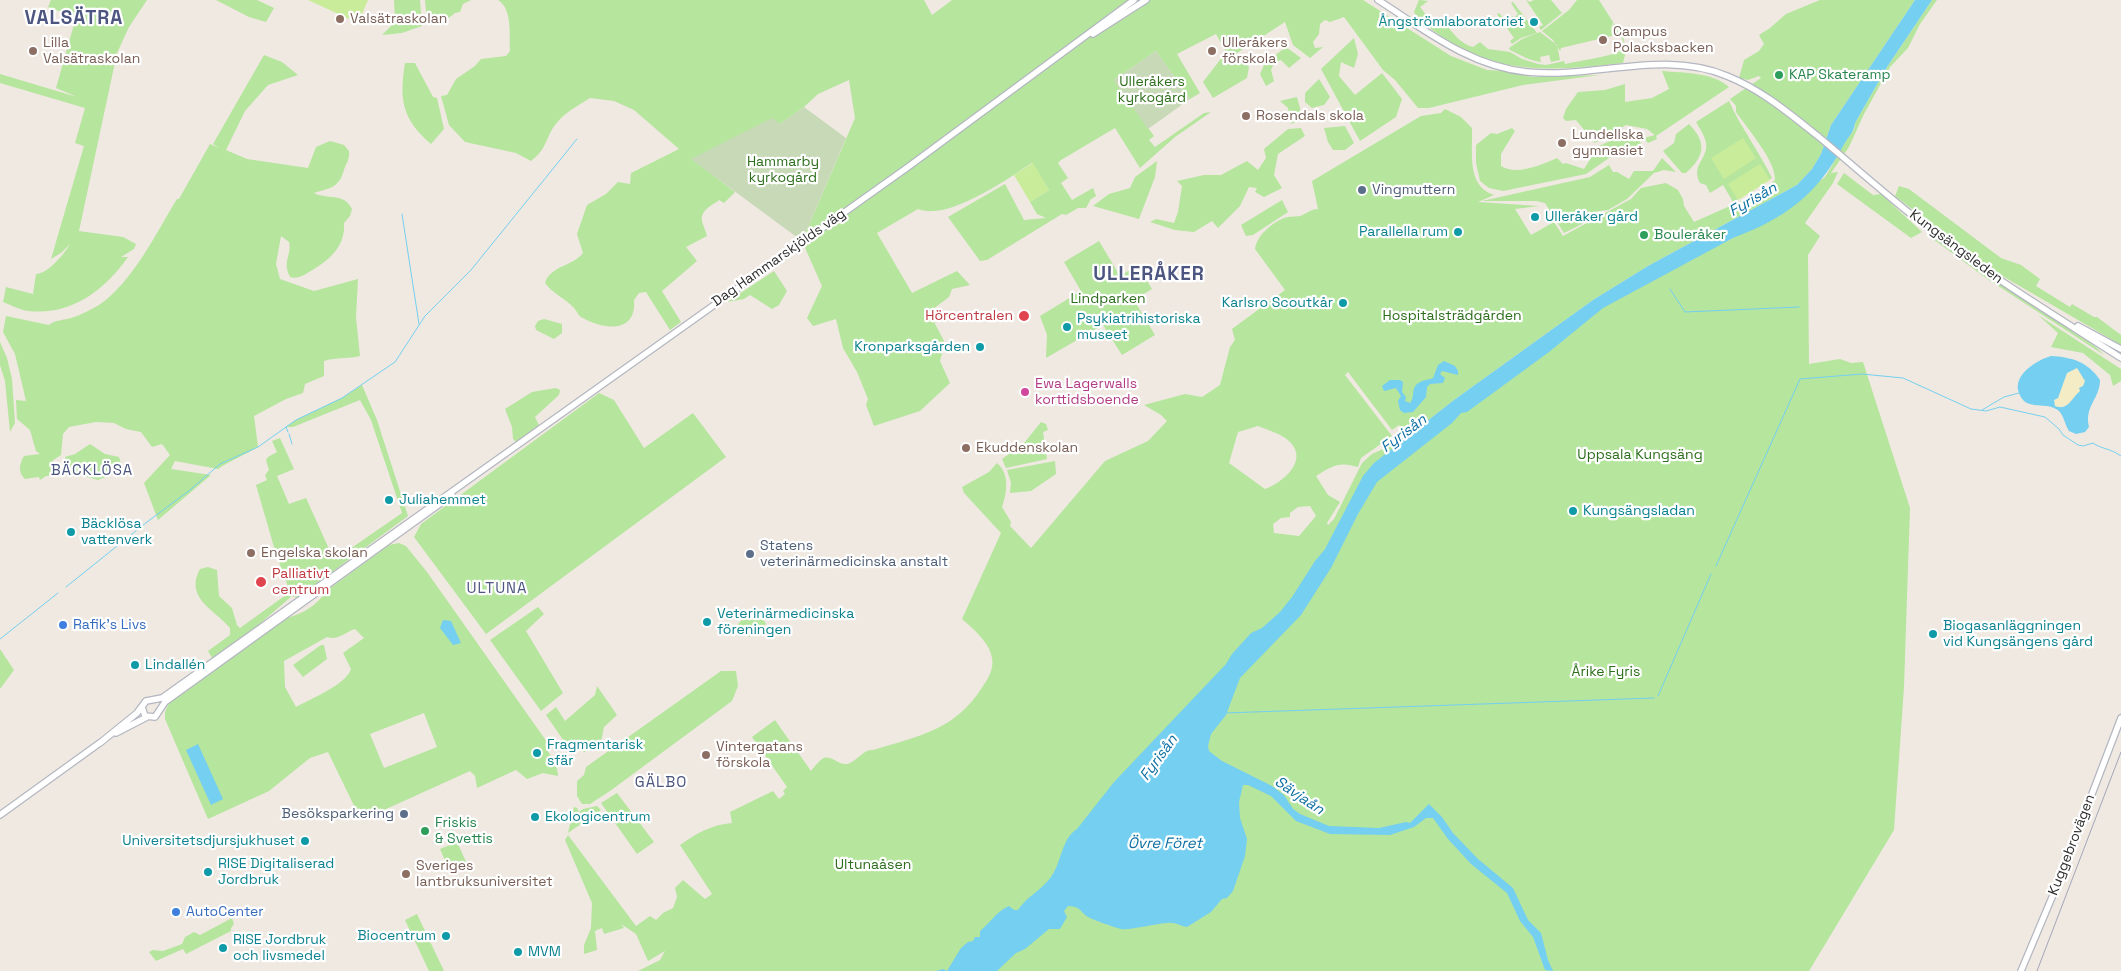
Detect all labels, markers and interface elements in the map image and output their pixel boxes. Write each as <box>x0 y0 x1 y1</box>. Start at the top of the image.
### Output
district label: VALSÄTRA <box>24 8 124 30</box>
place label: Valsätraskolan <box>350 11 447 27</box>
marker: Valsätraskolan <box>334 13 346 25</box>
place label: Ångströmlaboratoriet <box>1378 14 1524 30</box>
marker: Ångströmlaboratoriet <box>1528 16 1540 28</box>
place label: Campus Polacksbacken <box>1613 24 1714 56</box>
marker: Campus Polacksbacken <box>1597 34 1609 46</box>
place label: Lilla Valsätraskolan <box>43 35 140 68</box>
place label: Ulleråkers förskola <box>1222 35 1288 68</box>
marker: Lilla Valsätraskolan <box>27 45 39 57</box>
marker: Ulleråkers förskola <box>1206 45 1218 57</box>
place label: KAP Skateramp <box>1789 67 1891 83</box>
marker: KAP Skateramp <box>1773 69 1785 81</box>
park label: Ulleråkers kyrkogård <box>1118 74 1186 106</box>
place label: Rosendals skola <box>1256 108 1364 124</box>
marker: Rosendals skola <box>1240 110 1252 122</box>
place label: Lundellska gymnasiet <box>1572 127 1644 160</box>
marker: Lundellska gymnasiet <box>1556 137 1568 149</box>
park label: Hammarby kyrkogård <box>747 154 819 186</box>
water label: Fyrisån <box>1726 179 1780 221</box>
place label: Vingmuttern <box>1372 182 1455 198</box>
marker: Vingmuttern <box>1356 184 1368 196</box>
street label: Dag Hammarskjölds väg <box>709 206 849 310</box>
street label: Kungsängsleden <box>1906 206 2006 288</box>
place label: Ulleråker gård <box>1545 209 1638 225</box>
marker: Ulleråker gård <box>1529 211 1541 223</box>
place label: Parallella rum <box>1359 224 1448 240</box>
marker: Parallella rum <box>1452 226 1464 238</box>
place label: Bouleråker <box>1654 227 1726 243</box>
marker: Bouleråker <box>1638 229 1650 241</box>
district label: ULLERÅKER <box>1092 264 1206 286</box>
park label: Lindparken <box>1070 291 1146 307</box>
place label: Karlsro Scoutkår <box>1222 295 1333 311</box>
marker: Karlsro Scoutkår <box>1337 297 1349 309</box>
place label: Hörcentralen <box>925 308 1013 324</box>
park label: Hospitalsträdgården <box>1382 308 1522 324</box>
marker: Hörcentralen <box>1017 309 1031 323</box>
place label: Psykiatrihistoriska museet <box>1077 311 1200 344</box>
marker: Psykiatrihistoriska museet <box>1061 321 1073 333</box>
place label: Kronparksgården <box>854 339 970 355</box>
marker: Kronparksgården <box>974 341 986 353</box>
place label: Ewa Lagerwalls korttidsboende <box>1035 376 1139 408</box>
marker: Ewa Lagerwalls korttidsboende <box>1019 386 1031 398</box>
water label: Fyrisån <box>1378 411 1430 457</box>
place label: Ekuddenskolan <box>976 440 1078 456</box>
marker: Ekuddenskolan <box>960 442 972 454</box>
park label: Uppsala Kungsäng <box>1577 447 1703 463</box>
district label: BÄCKLÖSA <box>50 462 134 480</box>
place label: Juliahemmet <box>399 492 486 508</box>
marker: Juliahemmet <box>383 494 395 506</box>
place label: Kungsängsladan <box>1583 503 1695 519</box>
marker: Kungsängsladan <box>1567 505 1579 517</box>
place label: Bäcklösa vattenverk <box>81 516 152 548</box>
marker: Bäcklösa vattenverk <box>65 526 77 538</box>
place label: Statens veterinärmedicinska anstalt <box>760 538 948 570</box>
place label: Engelska skolan <box>261 545 368 561</box>
marker: Engelska skolan <box>245 547 257 559</box>
marker: Statens veterinärmedicinska anstalt <box>744 548 756 560</box>
place label: Palliativt centrum <box>272 566 330 598</box>
marker: Palliativt centrum <box>254 575 268 589</box>
district label: ULTUNA <box>466 580 528 598</box>
place label: Veterinärmedicinska föreningen <box>717 606 854 638</box>
marker: Veterinärmedicinska föreningen <box>701 616 713 628</box>
place label: Rafik's Livs <box>73 617 146 633</box>
place label: Biogasanläggningen vid Kungsängens gård <box>1943 618 2093 650</box>
marker: Rafik's Livs <box>57 619 69 631</box>
marker: Biogasanläggningen vid Kungsängens gård <box>1927 628 1939 640</box>
place label: Lindallén <box>145 657 205 673</box>
marker: Lindallén <box>129 659 141 671</box>
park label: Årike Fyris <box>1572 664 1640 680</box>
water label: Fyrisån <box>1136 732 1182 784</box>
place label: Fragmentarisk sfär <box>547 737 643 770</box>
place label: Vintergatans förskola <box>716 739 803 772</box>
marker: Fragmentarisk sfär <box>531 747 543 759</box>
marker: Vintergatans förskola <box>700 749 712 761</box>
water label: Sävjaån <box>1271 773 1327 819</box>
district label: GÄLBO <box>634 774 688 792</box>
street label: Kuggebrovägen <box>2045 792 2099 898</box>
place label: Besöksparkering <box>282 806 394 822</box>
marker: Besöksparkering <box>398 808 410 820</box>
place label: Ekologicentrum <box>545 809 651 825</box>
marker: Ekologicentrum <box>529 811 541 823</box>
place label: Friskis & Svettis <box>435 815 493 848</box>
marker: Friskis & Svettis <box>419 825 431 837</box>
place label: Universitetsdjursjukhuset <box>122 833 295 849</box>
marker: Universitetsdjursjukhuset <box>299 835 311 847</box>
water label: Övre Föret <box>1128 835 1202 853</box>
place label: RISE Digitaliserad Jordbruk <box>218 856 334 889</box>
park label: Ultunaåsen <box>835 857 911 873</box>
place label: Sveriges lantbruksuniversitet <box>416 858 553 890</box>
marker: RISE Digitaliserad Jordbruk <box>202 866 214 878</box>
marker: Sveriges lantbruksuniversitet <box>400 868 412 880</box>
place label: AutoCenter <box>186 904 264 920</box>
marker: AutoCenter <box>170 906 182 918</box>
place label: Biocentrum <box>357 928 436 944</box>
marker: Biocentrum <box>440 930 452 942</box>
place label: RISE Jordbruk och livsmedel <box>233 932 326 964</box>
marker: RISE Jordbruk och livsmedel <box>217 942 229 954</box>
place label: MVM <box>528 944 561 960</box>
marker: MVM <box>512 946 524 958</box>

